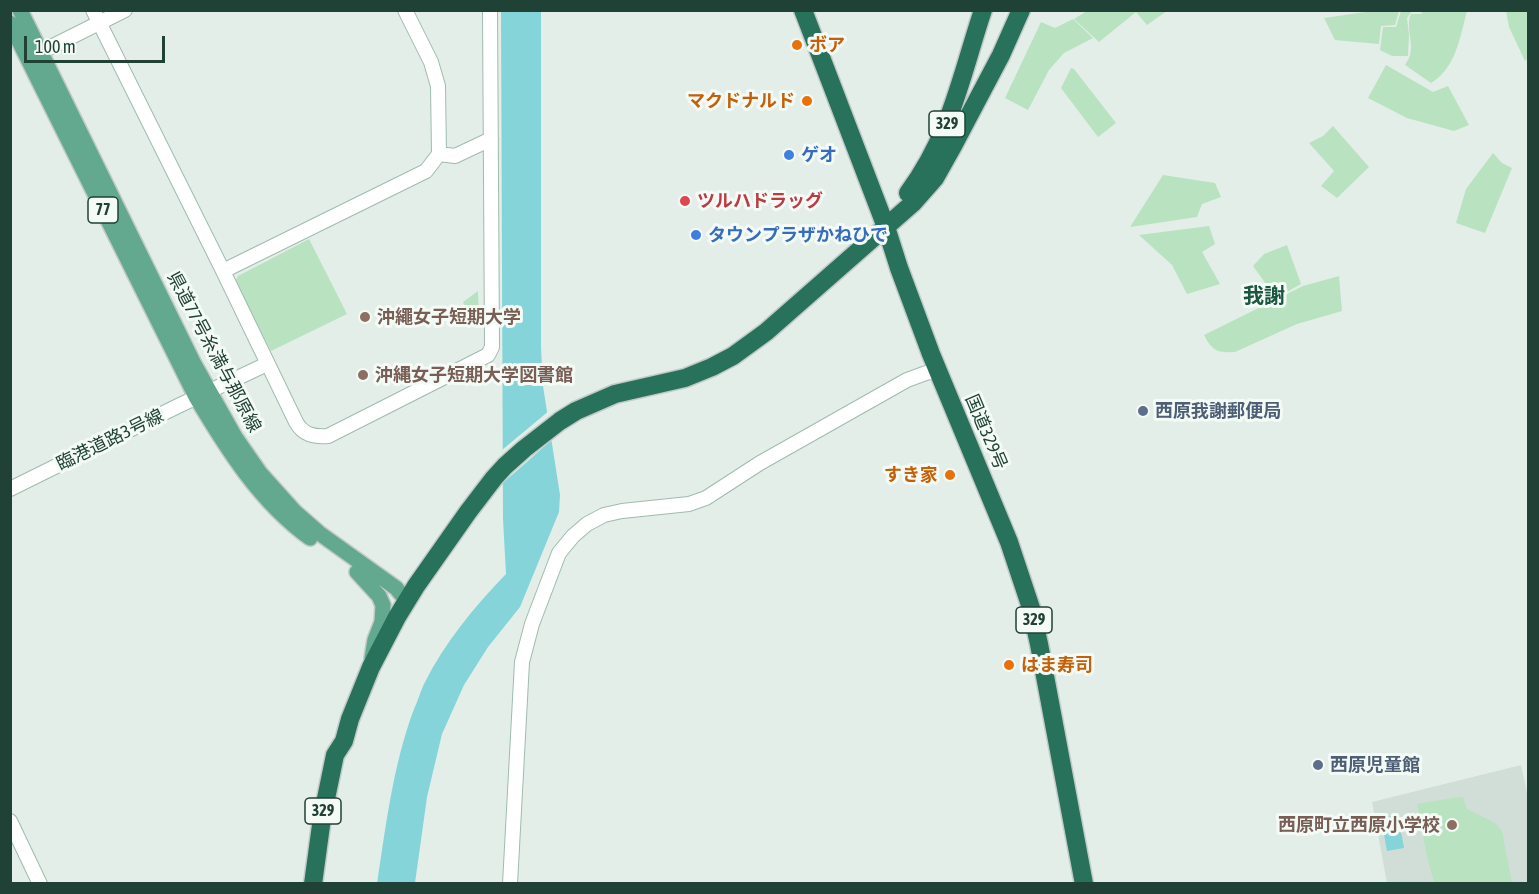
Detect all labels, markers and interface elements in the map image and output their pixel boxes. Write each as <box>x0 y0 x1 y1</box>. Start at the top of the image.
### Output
scale bar <box>27 24 168 62</box>
place label: ボア <box>809 34 845 56</box>
text: 100 m <box>35 36 76 57</box>
marker: ボア <box>790 38 804 52</box>
place label: マクドナルド <box>687 90 795 112</box>
marker: マクドナルド <box>800 94 814 108</box>
road number: 329 <box>929 111 965 137</box>
place label: ゲオ <box>801 144 837 166</box>
marker: ゲオ <box>782 148 796 162</box>
place label: ツルハドラッグ <box>697 190 823 212</box>
marker: ツルハドラッグ <box>678 194 692 208</box>
road number: 77 <box>88 197 118 223</box>
place label: タウンプラザかねひで <box>708 224 888 246</box>
marker: タウンプラザかねひで <box>689 228 703 242</box>
street label: 県道77号糸満与那原線 <box>162 268 266 436</box>
district label: 我謝 <box>1243 283 1285 309</box>
place label: 沖繩女子短期大学 <box>377 306 521 328</box>
marker: 沖繩女子短期大学 <box>358 310 372 324</box>
place label: 沖縄女子短期大学図書館 <box>375 364 573 386</box>
marker: 沖縄女子短期大学図書館 <box>356 368 370 382</box>
street label: 国道329号 <box>961 391 1011 473</box>
place label: 西原我謝郵便局 <box>1155 400 1281 422</box>
marker: 西原我謝郵便局 <box>1136 404 1150 418</box>
street label: 臨港道路3号線 <box>53 405 167 475</box>
place label: すき家 <box>884 464 938 486</box>
marker: すき家 <box>943 468 957 482</box>
road number: 329 <box>1016 607 1052 633</box>
place label: はま寿司 <box>1021 654 1093 676</box>
marker: はま寿司 <box>1002 658 1016 672</box>
place label: 西原児童館 <box>1330 754 1420 776</box>
marker: 西原児童館 <box>1311 758 1325 772</box>
road number: 329 <box>305 798 341 824</box>
place label: 西原町立西原小学校 <box>1278 814 1440 836</box>
marker: 西原町立西原小学校 <box>1445 818 1459 832</box>

